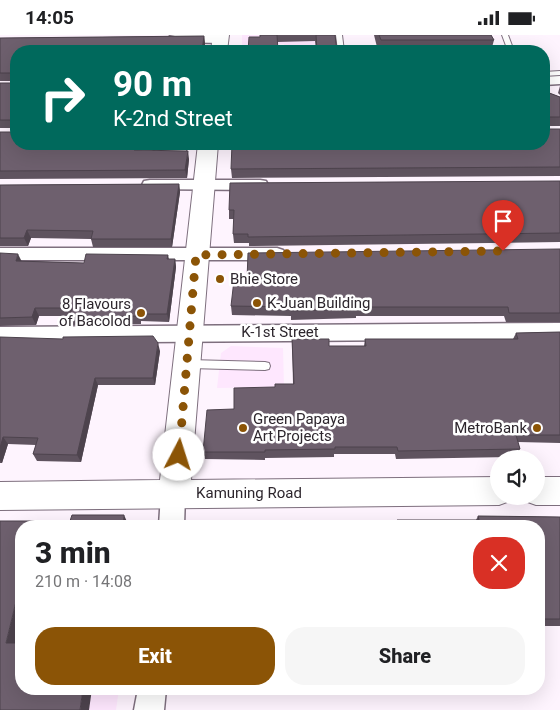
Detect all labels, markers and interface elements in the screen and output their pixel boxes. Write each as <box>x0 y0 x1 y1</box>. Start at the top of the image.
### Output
text: 14:05 <box>25 6 74 29</box>
text: 90 m <box>113 64 192 105</box>
icon: right <box>30 65 95 130</box>
text: K-2nd Street <box>113 106 233 131</box>
pin <box>482 200 524 251</box>
icon: arrive <box>489 207 517 235</box>
place label: Bhie Store <box>230 270 298 288</box>
marker: Bhie Store <box>214 273 226 285</box>
place label: K-Juan Building <box>267 294 371 312</box>
place label: 8 Flavours of Bacolod <box>59 295 131 330</box>
marker: K-Juan Building <box>251 297 263 309</box>
marker: 8 Flavours of Bacolod <box>135 307 147 319</box>
street label: K-1st Street <box>241 323 319 341</box>
place label: Green Papaya Art Projects <box>253 410 345 445</box>
place label: MetroBank <box>454 419 527 437</box>
marker: Green Papaya Art Projects <box>237 422 249 434</box>
marker: MetroBank <box>531 422 543 434</box>
position arrow <box>152 428 204 480</box>
map controls <box>490 450 545 505</box>
button: sound <box>490 450 545 505</box>
street label: Kamuning Road <box>196 484 302 502</box>
text: 3 min <box>35 535 111 570</box>
button: close <box>473 537 525 589</box>
text: 210 m · 14:08 <box>35 572 132 591</box>
button: Exit <box>35 627 275 685</box>
button: Share <box>285 627 525 685</box>

